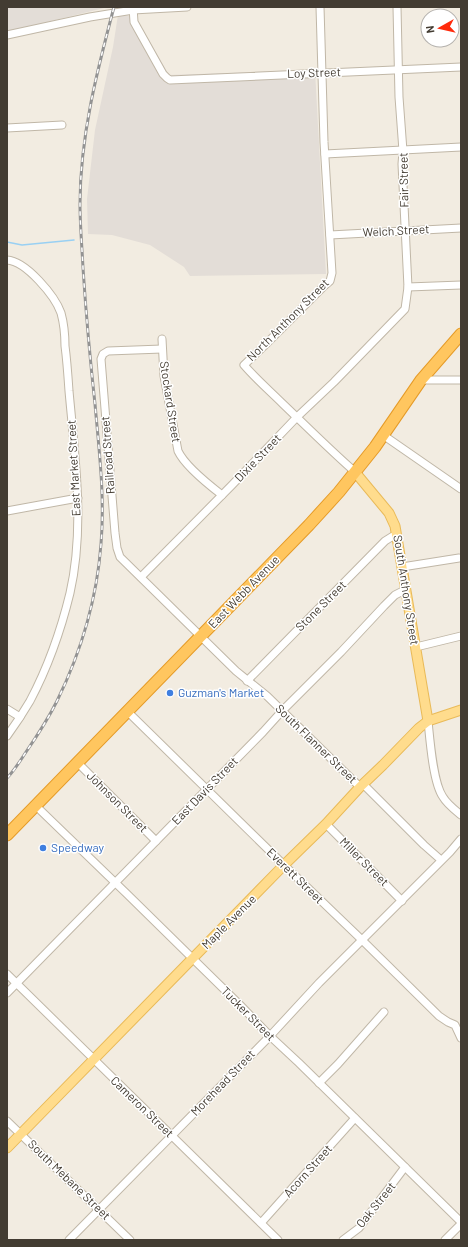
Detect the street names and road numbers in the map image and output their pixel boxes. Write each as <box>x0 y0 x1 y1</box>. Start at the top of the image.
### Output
street label: Loy Street <box>287 64 341 80</box>
street label: Fair Street <box>396 152 410 208</box>
street label: Welch Street <box>362 221 430 239</box>
street label: North Anthony Street <box>243 275 331 363</box>
street label: Stockard Street <box>158 360 184 443</box>
street label: Railroad Street <box>97 416 117 494</box>
street label: East Market Street <box>63 419 83 517</box>
street label: Dixie Street <box>231 431 283 484</box>
street label: South Anthony Street <box>391 534 423 646</box>
street label: East Webb Avenue <box>205 552 282 631</box>
street label: Stone Street <box>292 577 348 633</box>
street label: South Flanner Street <box>273 701 360 786</box>
street label: East Davis Street <box>168 753 240 827</box>
street label: Johnson Street <box>84 768 151 835</box>
street label: Miller Street <box>337 834 392 889</box>
street label: Everett Street <box>264 845 327 906</box>
street label: Maple Avenue <box>198 891 258 951</box>
street label: Tucker Street <box>219 983 279 1043</box>
street label: Morehead Street <box>187 1046 257 1118</box>
street label: Cameron Street <box>108 1073 177 1140</box>
street label: South Mebane Street <box>26 1136 114 1222</box>
street label: Acorn Street <box>280 1141 334 1199</box>
street label: Oak Street <box>353 1179 398 1230</box>

